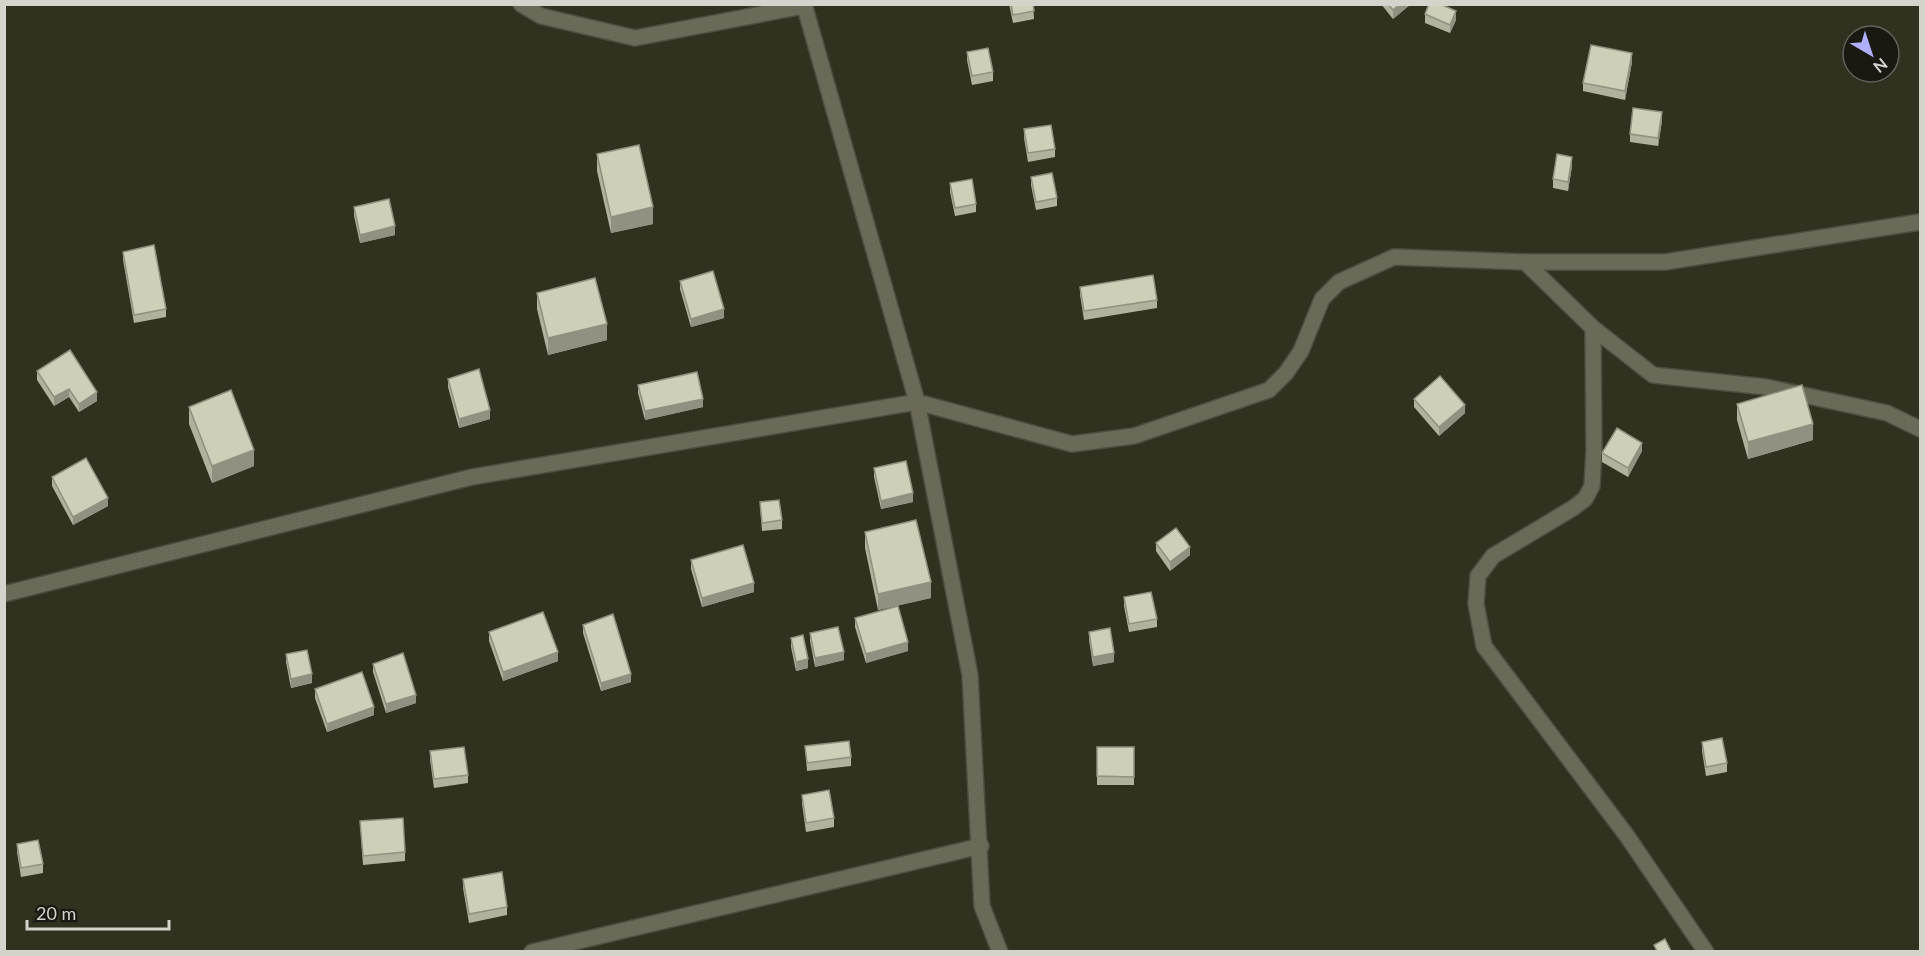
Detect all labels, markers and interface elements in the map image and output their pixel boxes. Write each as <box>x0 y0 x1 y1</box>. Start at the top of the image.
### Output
north arrow <box>1841 24 1901 84</box>
text: N <box>1870 55 1892 77</box>
scale bar <box>27 893 170 931</box>
text: 20 m <box>36 902 76 924</box>

